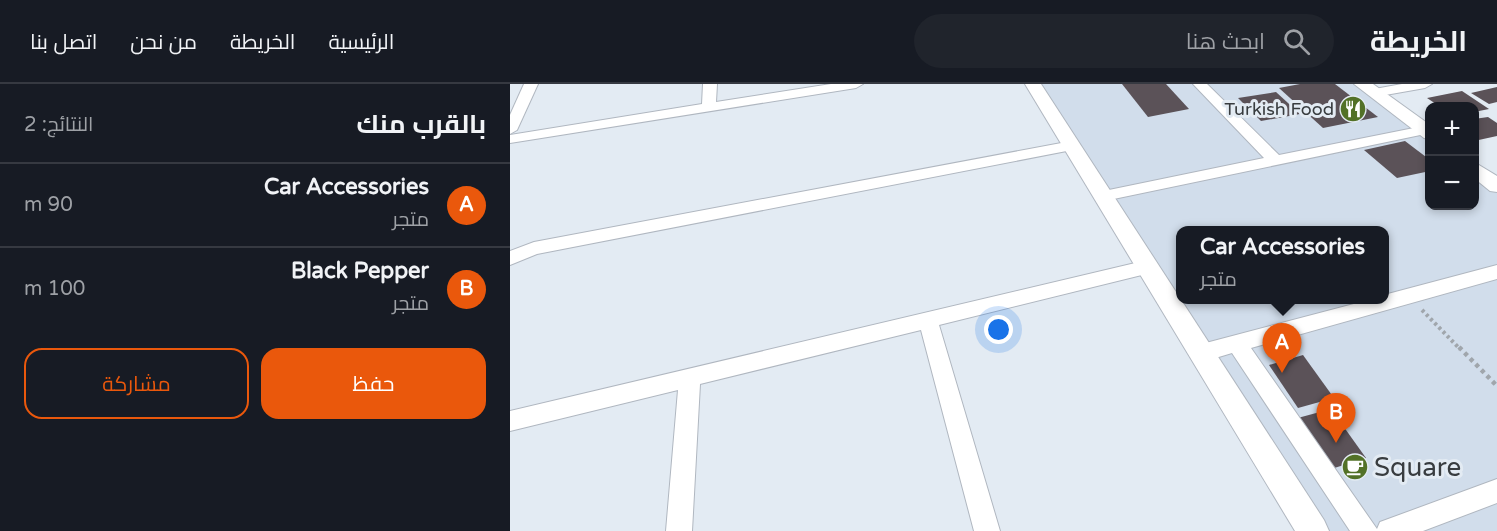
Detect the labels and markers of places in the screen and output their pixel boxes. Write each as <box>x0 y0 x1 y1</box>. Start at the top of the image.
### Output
restaurant icon: Turkish Food <box>1338 94 1368 124</box>
place label: Turkish Food <box>1224 98 1334 120</box>
pin: A <box>1262 324 1302 373</box>
pin: B <box>1316 394 1356 443</box>
cafe icon: Square <box>1340 452 1370 482</box>
place label: Square <box>1374 452 1461 483</box>

